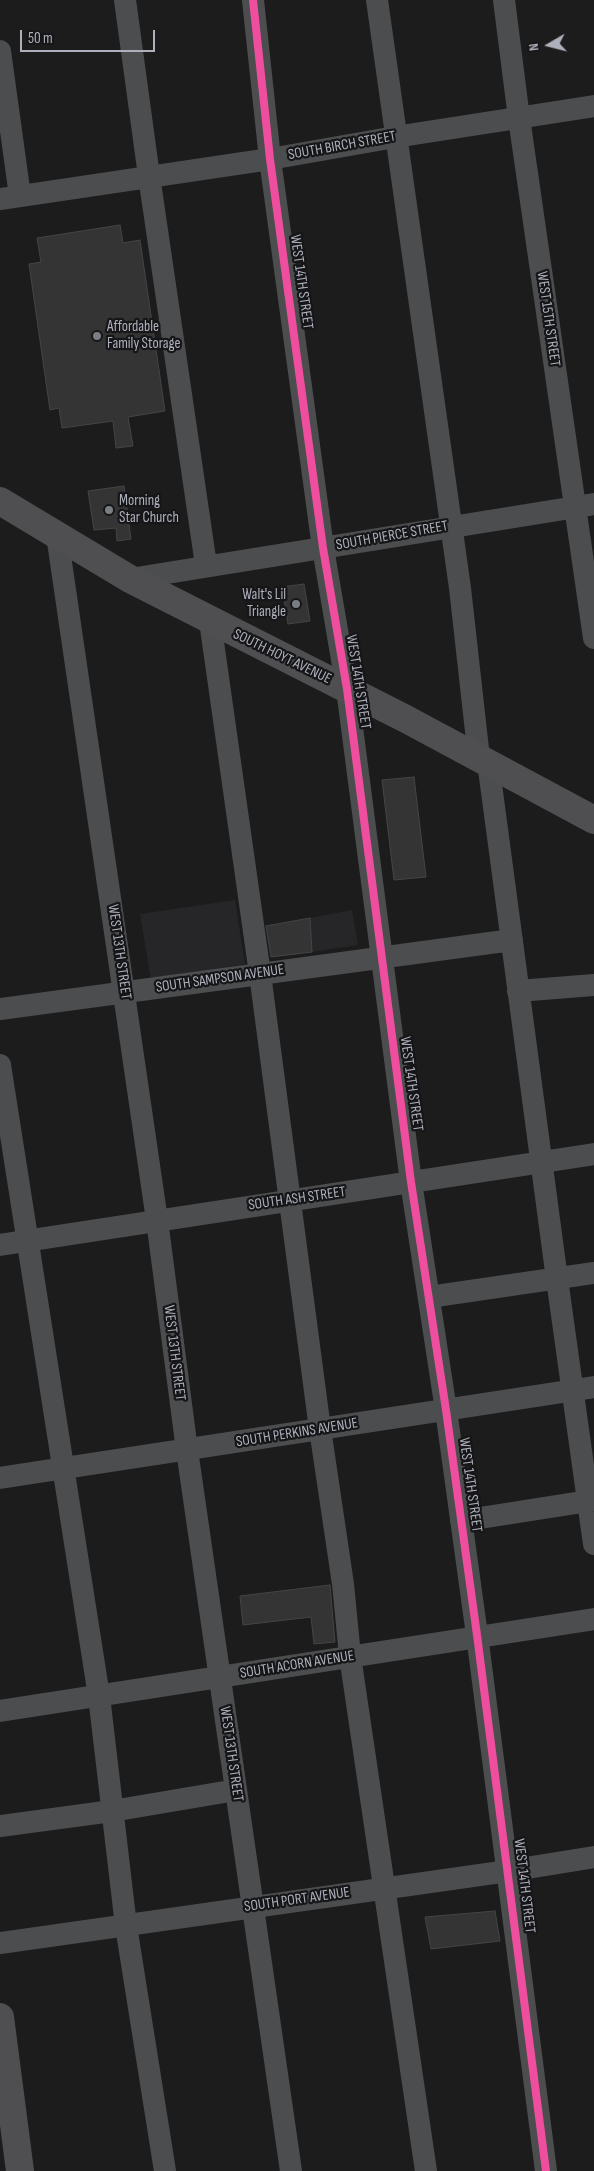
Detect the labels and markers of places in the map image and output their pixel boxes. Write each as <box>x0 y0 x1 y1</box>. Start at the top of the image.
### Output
place label: Affordable Family Storage <box>107 318 180 353</box>
marker: Affordable Family Storage <box>91 330 103 342</box>
place label: Morning Star Church <box>119 492 179 527</box>
marker: Morning Star Church <box>103 504 115 516</box>
place label: Walt's Lil Triangle <box>242 586 286 621</box>
marker: Walt's Lil Triangle <box>290 598 302 610</box>

